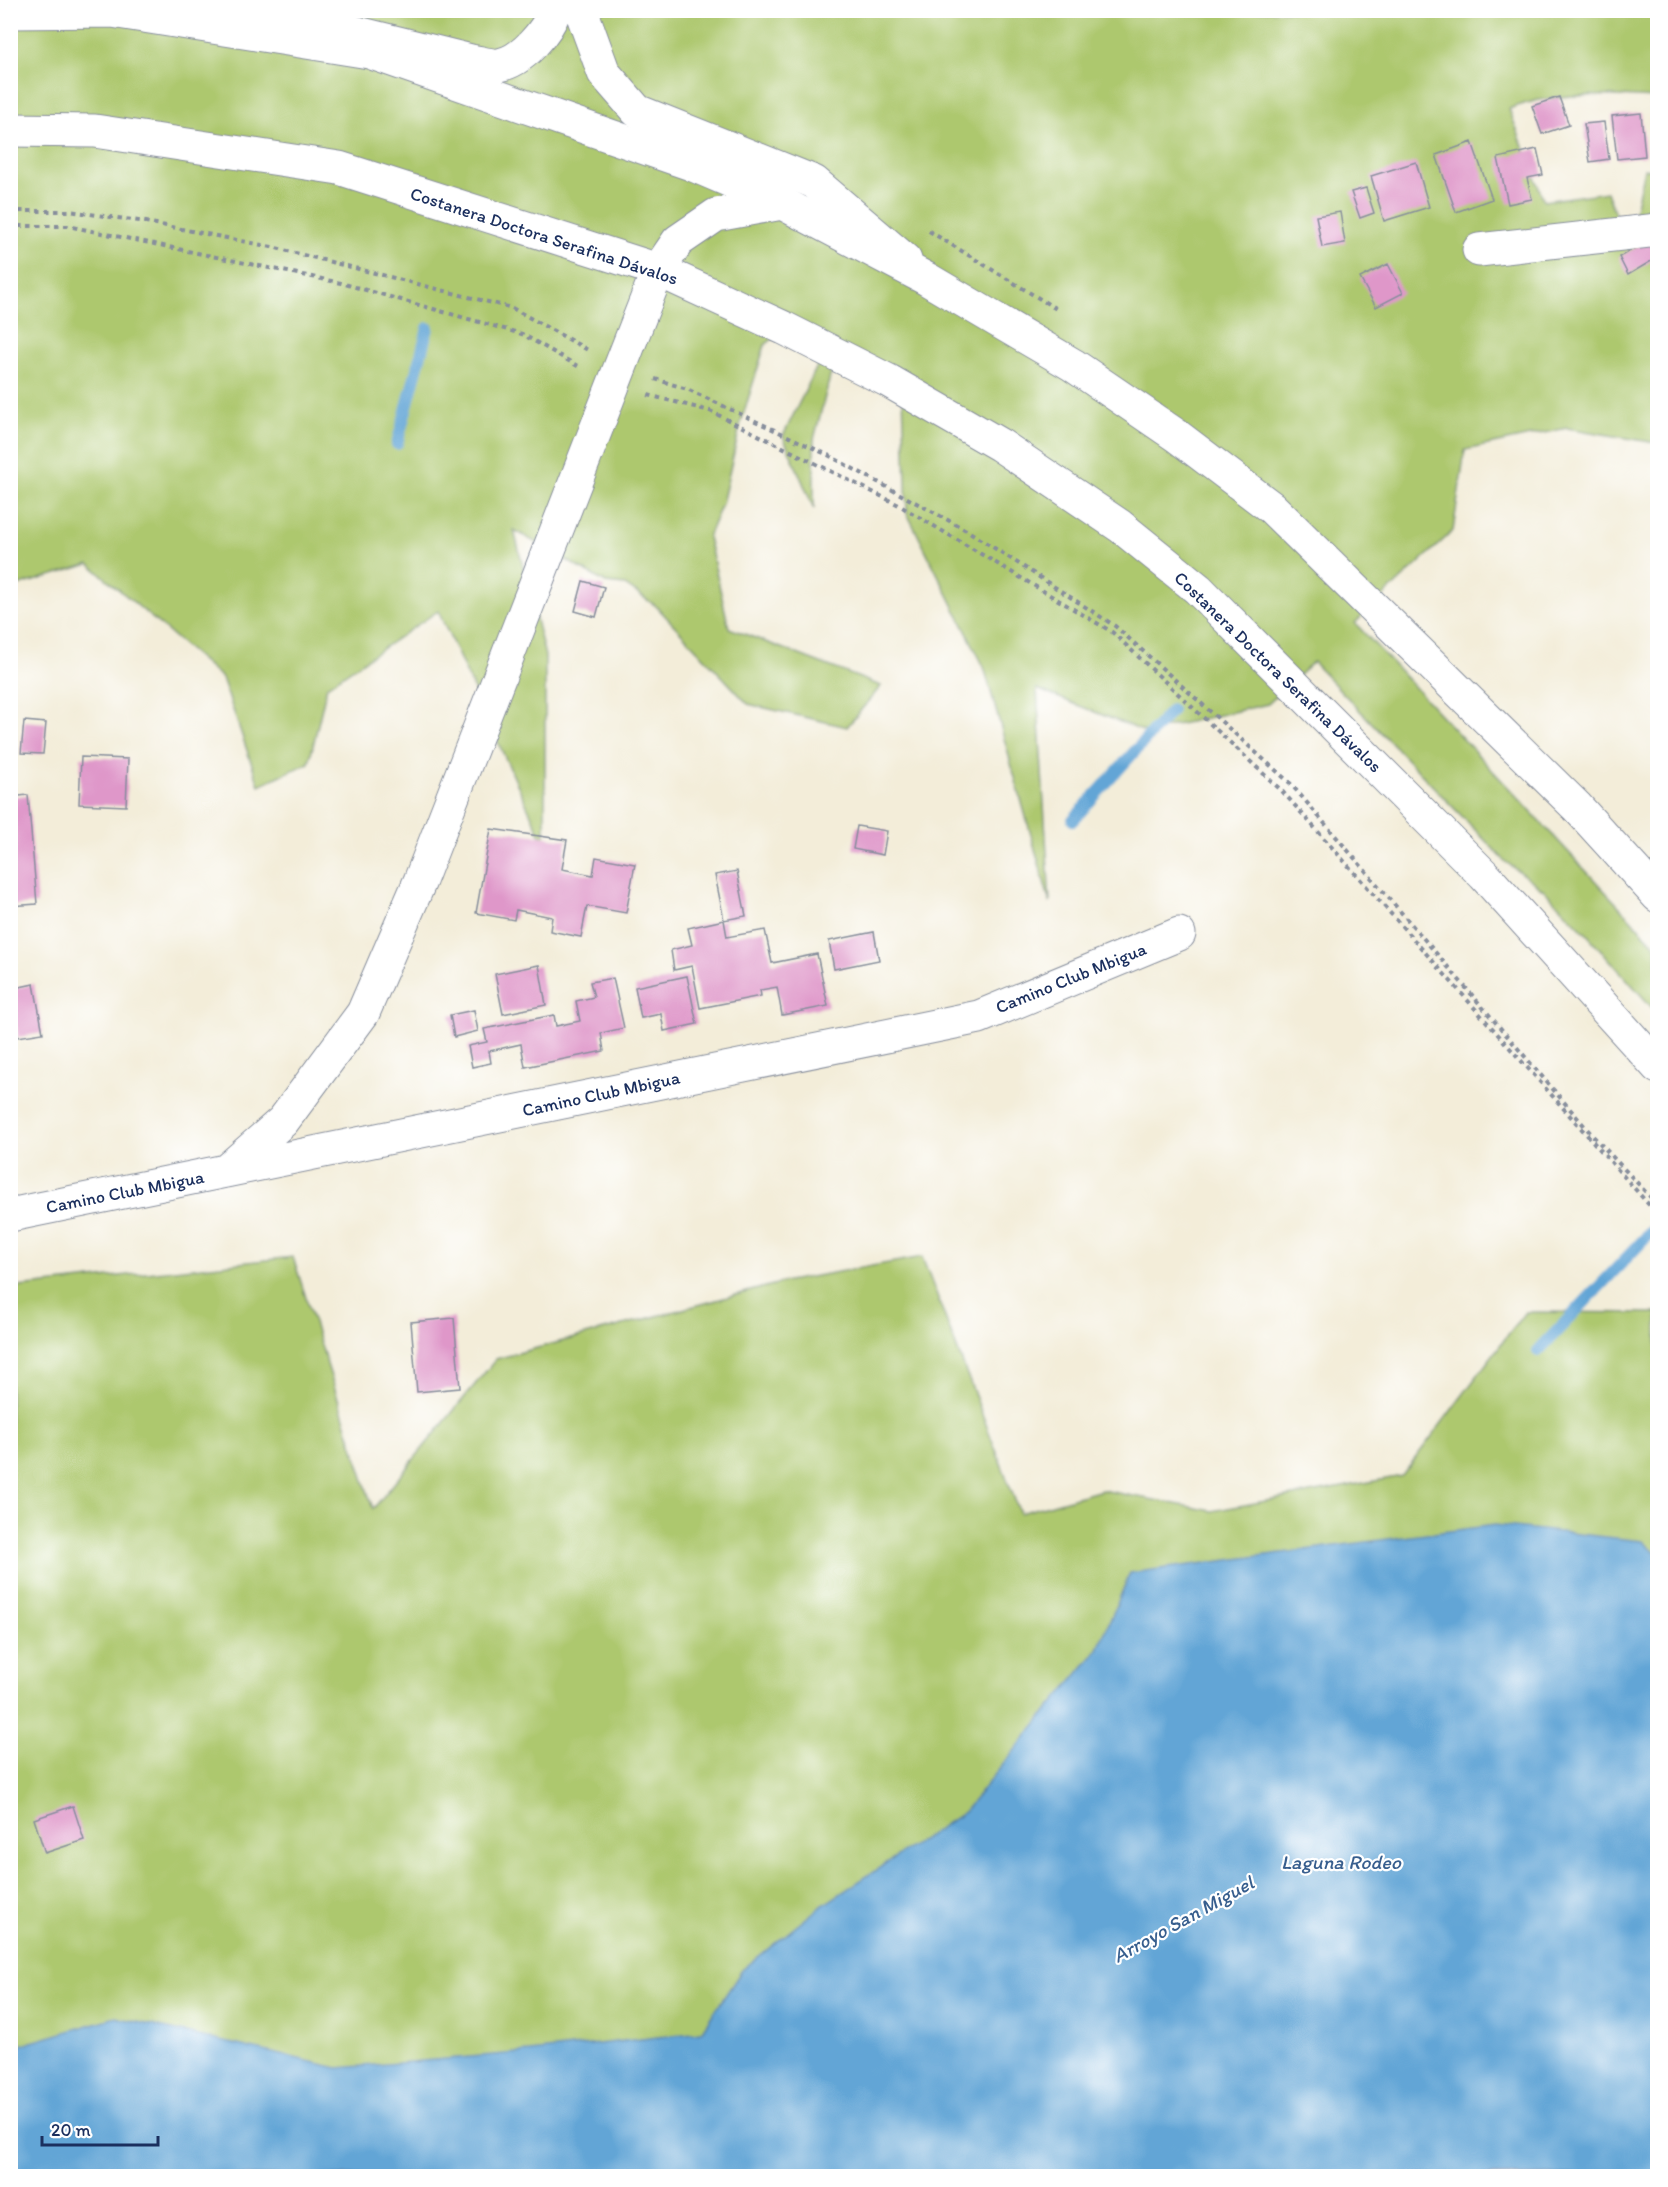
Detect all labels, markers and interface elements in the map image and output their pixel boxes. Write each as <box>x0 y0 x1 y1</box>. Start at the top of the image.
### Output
street label: Costanera Doctora Serafina Dávalos <box>407 182 681 290</box>
street label: Costanera Doctora Serafina Dávalos <box>1170 567 1386 777</box>
street label: Camino Club Mbigua <box>992 937 1150 1018</box>
street label: Camino Club Mbigua <box>520 1066 682 1121</box>
street label: Camino Club Mbigua <box>44 1166 207 1218</box>
water label: Laguna Rodeo <box>1281 1850 1402 1874</box>
water label: Arroyo San Miguel <box>1108 1870 1259 1968</box>
scale bar <box>42 2109 158 2147</box>
text: 20 m <box>51 2119 91 2141</box>

